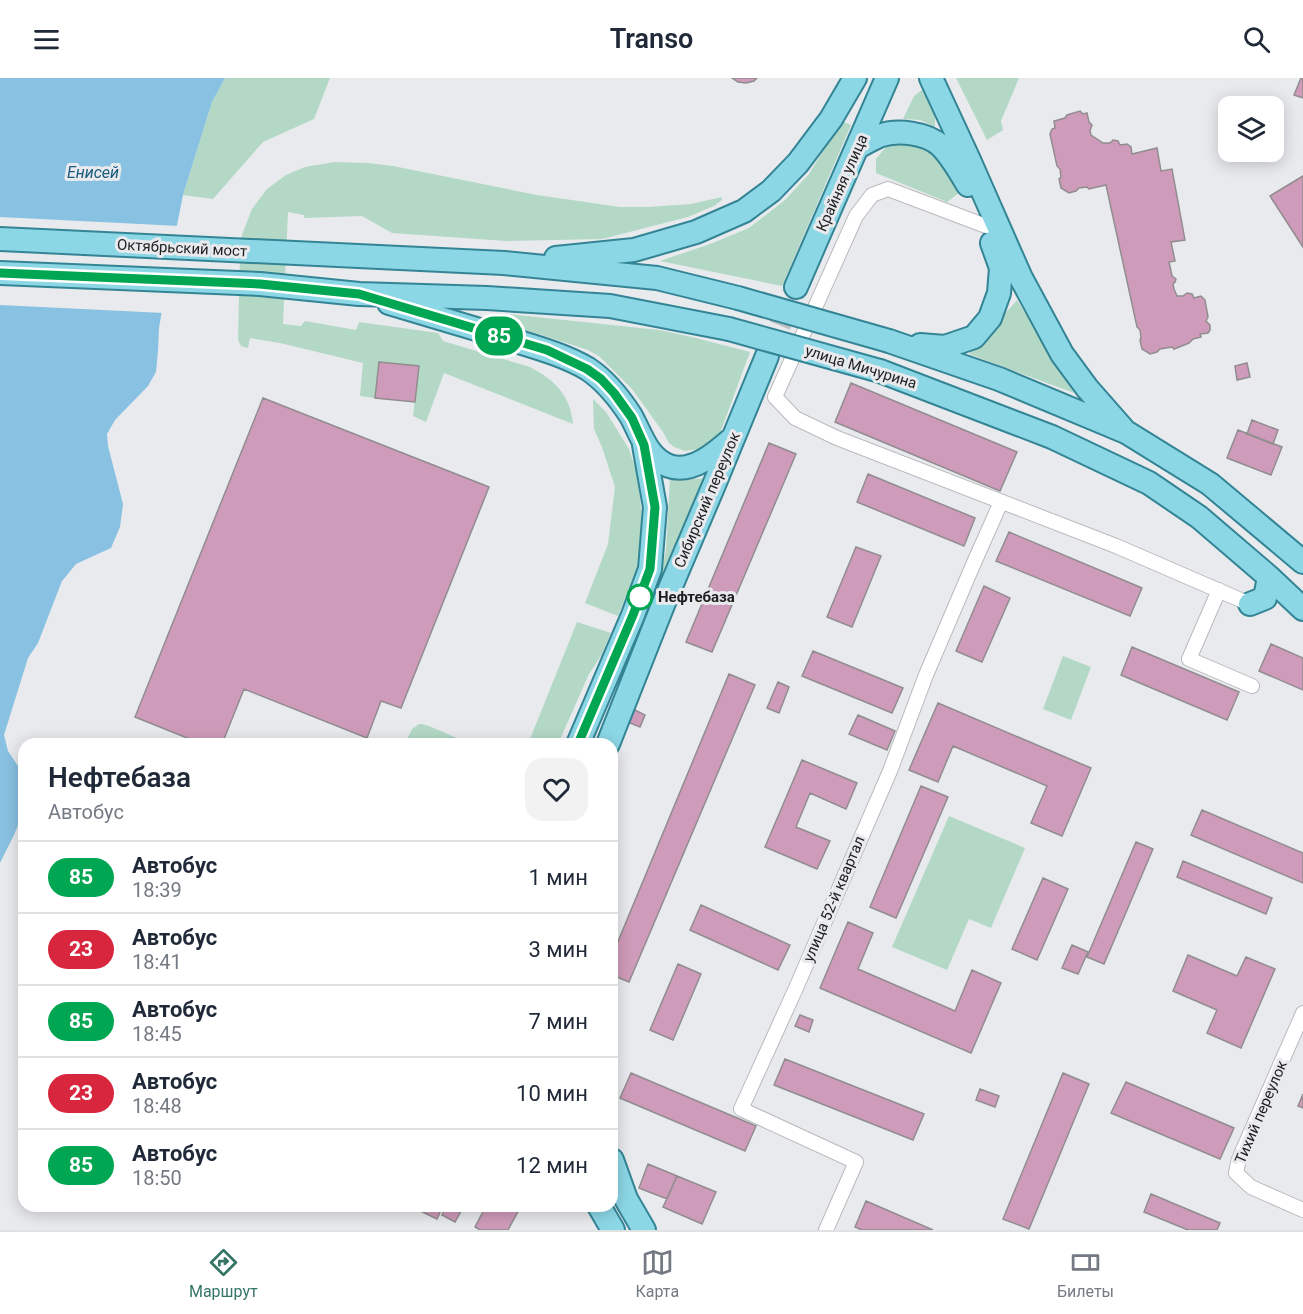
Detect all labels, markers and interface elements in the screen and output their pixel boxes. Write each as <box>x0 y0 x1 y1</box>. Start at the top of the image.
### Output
icon: menu <box>30 23 63 56</box>
text: Transo <box>610 23 693 55</box>
icon: search <box>1240 23 1273 56</box>
map controls <box>1218 96 1284 162</box>
button: layers <box>1218 96 1284 162</box>
street label: Крайняя улица <box>812 131 872 235</box>
water label: Енисей <box>67 163 119 182</box>
street label: Октябрьский мост <box>116 236 248 260</box>
line badge: 85 <box>472 316 526 356</box>
text: 85 <box>487 324 511 348</box>
street label: улица Мичурина <box>803 341 919 393</box>
street label: Сибирский переулок <box>670 429 744 571</box>
marker: Нефтебаза <box>627 584 653 610</box>
place label: Нефтебаза <box>658 588 735 606</box>
button: heart <box>525 758 588 821</box>
text: Нефтебаза <box>48 761 191 794</box>
text: Автобус <box>48 800 124 824</box>
street label: улица 52-й квартал <box>799 833 869 965</box>
text: Автобус <box>132 853 217 878</box>
text: 85 <box>69 865 93 889</box>
text: 1 мин <box>528 865 588 890</box>
text: 18:39 <box>132 878 182 902</box>
text: Автобус <box>132 925 217 950</box>
text: 23 <box>69 937 93 961</box>
text: 3 мин <box>528 937 588 962</box>
text: 18:41 <box>132 950 182 974</box>
text: Автобус <box>132 997 217 1022</box>
text: 85 <box>69 1009 93 1033</box>
text: 7 мин <box>528 1009 588 1034</box>
text: 18:45 <box>132 1022 182 1046</box>
street label: Тихий переулок <box>1231 1058 1291 1166</box>
text: Автобус <box>132 1069 217 1094</box>
text: 23 <box>69 1081 93 1105</box>
text: 10 мин <box>516 1081 588 1106</box>
text: 18:48 <box>132 1094 182 1118</box>
text: Автобус <box>132 1141 217 1166</box>
text: 85 <box>69 1153 93 1177</box>
text: 12 мин <box>516 1153 588 1178</box>
text: 18:50 <box>132 1166 182 1190</box>
tab: Маршрут <box>189 1246 258 1301</box>
tab: Карта <box>636 1246 679 1301</box>
tab: Билеты <box>1057 1246 1114 1301</box>

